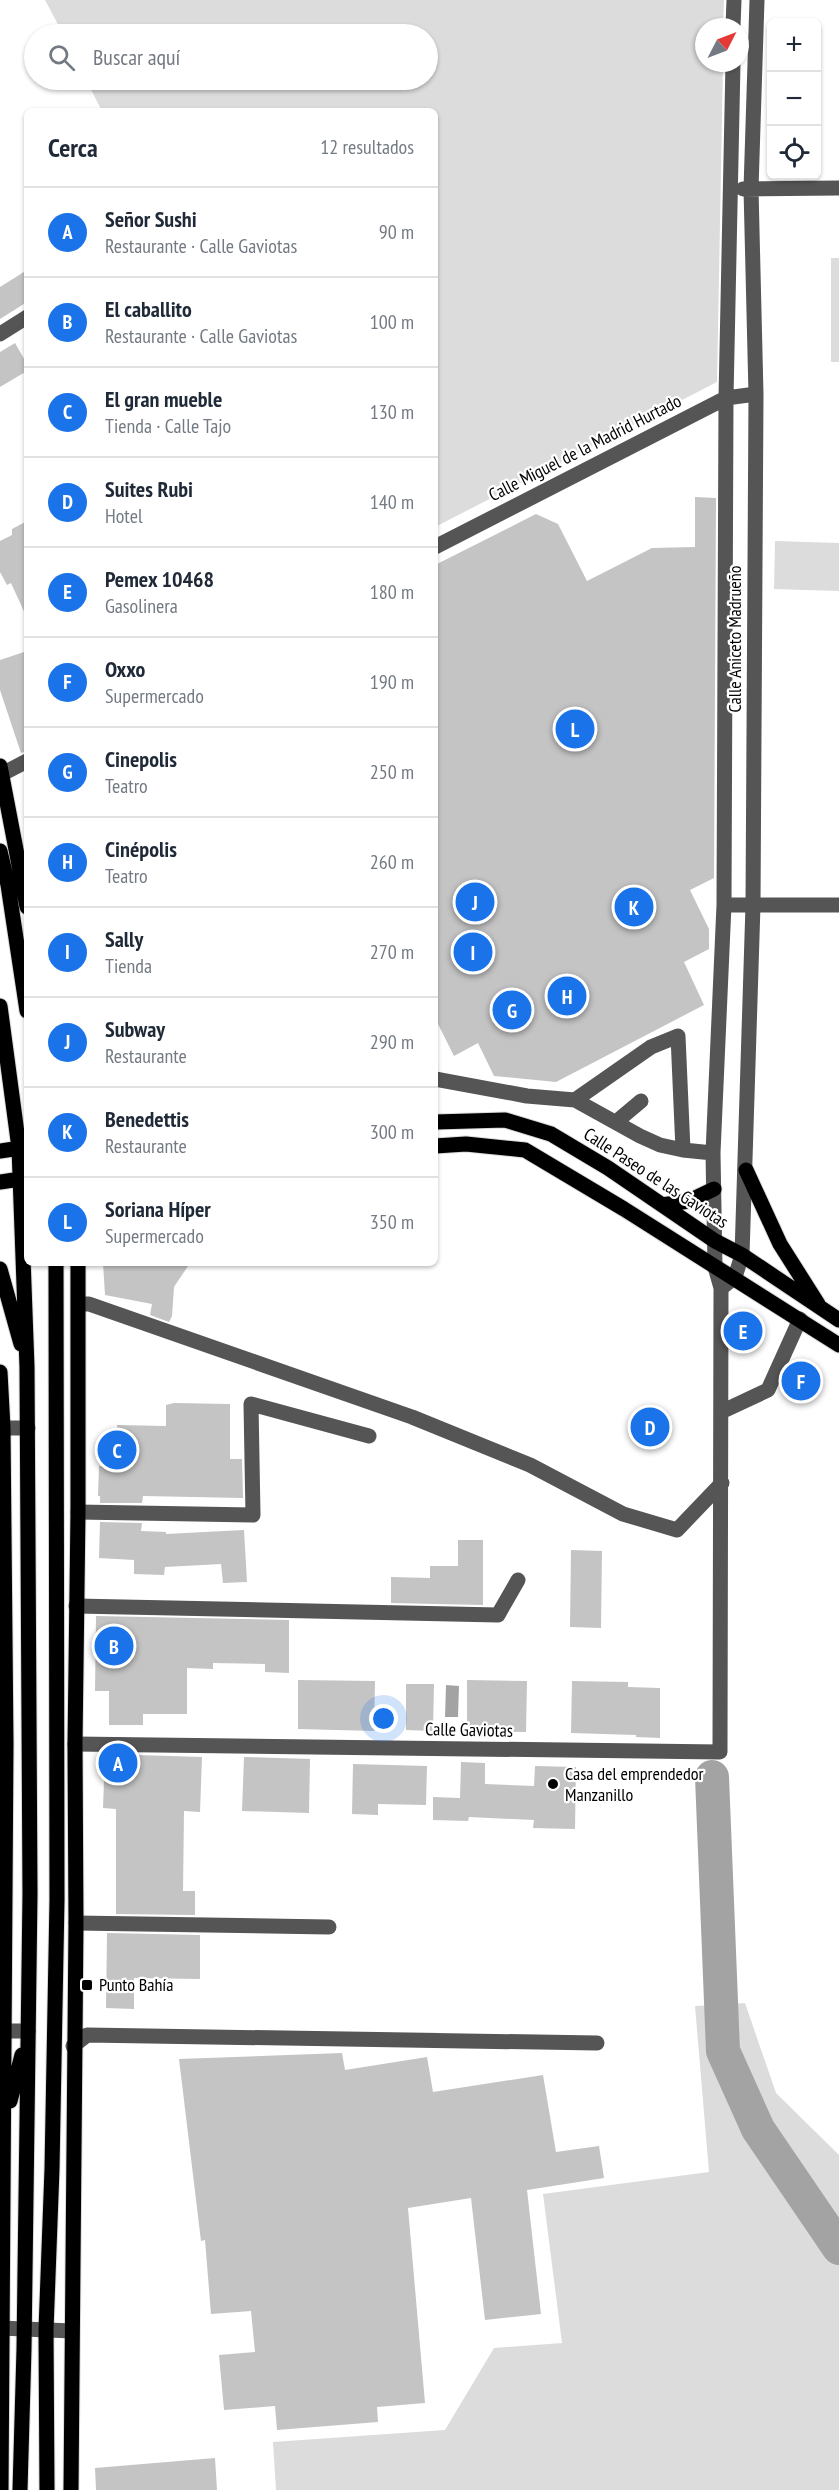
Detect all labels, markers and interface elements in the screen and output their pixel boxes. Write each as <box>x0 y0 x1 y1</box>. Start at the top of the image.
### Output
north arrow <box>695 18 749 72</box>
map controls <box>767 18 821 180</box>
button: + <box>767 18 821 72</box>
search box <box>24 24 438 90</box>
icon: search <box>45 41 78 74</box>
text: Buscar aquí <box>93 43 180 71</box>
button: − <box>767 72 821 126</box>
button: locate <box>767 126 821 180</box>
text: Cerca <box>48 131 98 164</box>
text: 12 resultados <box>320 134 414 160</box>
text: Señor Sushi <box>105 205 197 233</box>
text: A <box>62 219 73 245</box>
text: 90 m <box>379 219 414 245</box>
text: Restaurante · Calle Gaviotas <box>105 233 297 259</box>
text: El caballito <box>105 295 192 323</box>
text: B <box>63 309 72 335</box>
text: 100 m <box>370 309 414 335</box>
text: Restaurante · Calle Gaviotas <box>105 323 297 349</box>
text: El gran mueble <box>105 385 222 413</box>
street label: Calle Miguel de la Madrid Hurtado <box>485 389 685 506</box>
text: C <box>63 399 72 425</box>
text: 130 m <box>370 399 414 425</box>
text: Tienda · Calle Tajo <box>105 413 231 439</box>
text: Suites Rubi <box>105 475 193 503</box>
text: D <box>62 489 73 515</box>
text: 140 m <box>370 489 414 515</box>
text: Hotel <box>105 503 143 529</box>
text: Pemex 10468 <box>105 565 214 593</box>
street label: Calle Aniceto Madrueño <box>723 565 746 712</box>
text: E <box>63 579 72 605</box>
text: 180 m <box>370 579 414 605</box>
text: Gasolinera <box>105 593 178 619</box>
text: Oxxo <box>105 655 145 683</box>
text: F <box>63 669 72 695</box>
text: 190 m <box>370 669 414 695</box>
text: Supermercado <box>105 683 204 709</box>
pin: L <box>556 706 594 752</box>
text: Cinepolis <box>105 745 177 773</box>
text: G <box>62 759 73 785</box>
text: 250 m <box>370 759 414 785</box>
text: Teatro <box>105 773 148 799</box>
text: Cinépolis <box>105 835 177 863</box>
text: H <box>62 849 73 875</box>
text: 260 m <box>370 849 414 875</box>
text: Teatro <box>105 863 148 889</box>
pin: J <box>456 880 494 924</box>
pin: K <box>614 884 654 930</box>
text: Sally <box>105 925 143 953</box>
pin: I <box>454 930 492 974</box>
text: I <box>65 939 70 965</box>
text: 270 m <box>370 939 414 965</box>
text: Tienda <box>105 953 152 979</box>
pin: H <box>548 974 586 1018</box>
pin: G <box>492 988 532 1032</box>
text: Subway <box>105 1015 165 1043</box>
text: J <box>65 1029 70 1055</box>
text: 290 m <box>370 1029 414 1055</box>
text: Restaurante <box>105 1043 187 1069</box>
text: Benedettis <box>105 1105 189 1133</box>
text: K <box>62 1119 73 1145</box>
text: 300 m <box>370 1119 414 1145</box>
street label: Calle Paseo de las Gaviotas <box>580 1122 733 1233</box>
text: Restaurante <box>105 1133 187 1159</box>
text: Soriana Híper <box>105 1195 211 1223</box>
text: L <box>63 1209 72 1235</box>
text: 350 m <box>370 1209 414 1235</box>
text: Supermercado <box>105 1223 204 1249</box>
pin: E <box>724 1308 762 1354</box>
pin: F <box>782 1358 820 1404</box>
pin: D <box>630 1404 670 1450</box>
pin: C <box>98 1428 136 1472</box>
pin: B <box>94 1624 134 1668</box>
your location <box>369 1704 398 1733</box>
street label: Calle Gaviotas <box>425 1717 513 1742</box>
pin: A <box>98 1740 138 1786</box>
place label: Casa del emprendedor Manzanillo <box>565 1762 704 1806</box>
marker: Casa del emprendedor Manzanillo <box>546 1777 560 1791</box>
place label: Punto Bahía <box>99 1973 173 1996</box>
marker: Punto Bahía <box>80 1978 94 1992</box>

